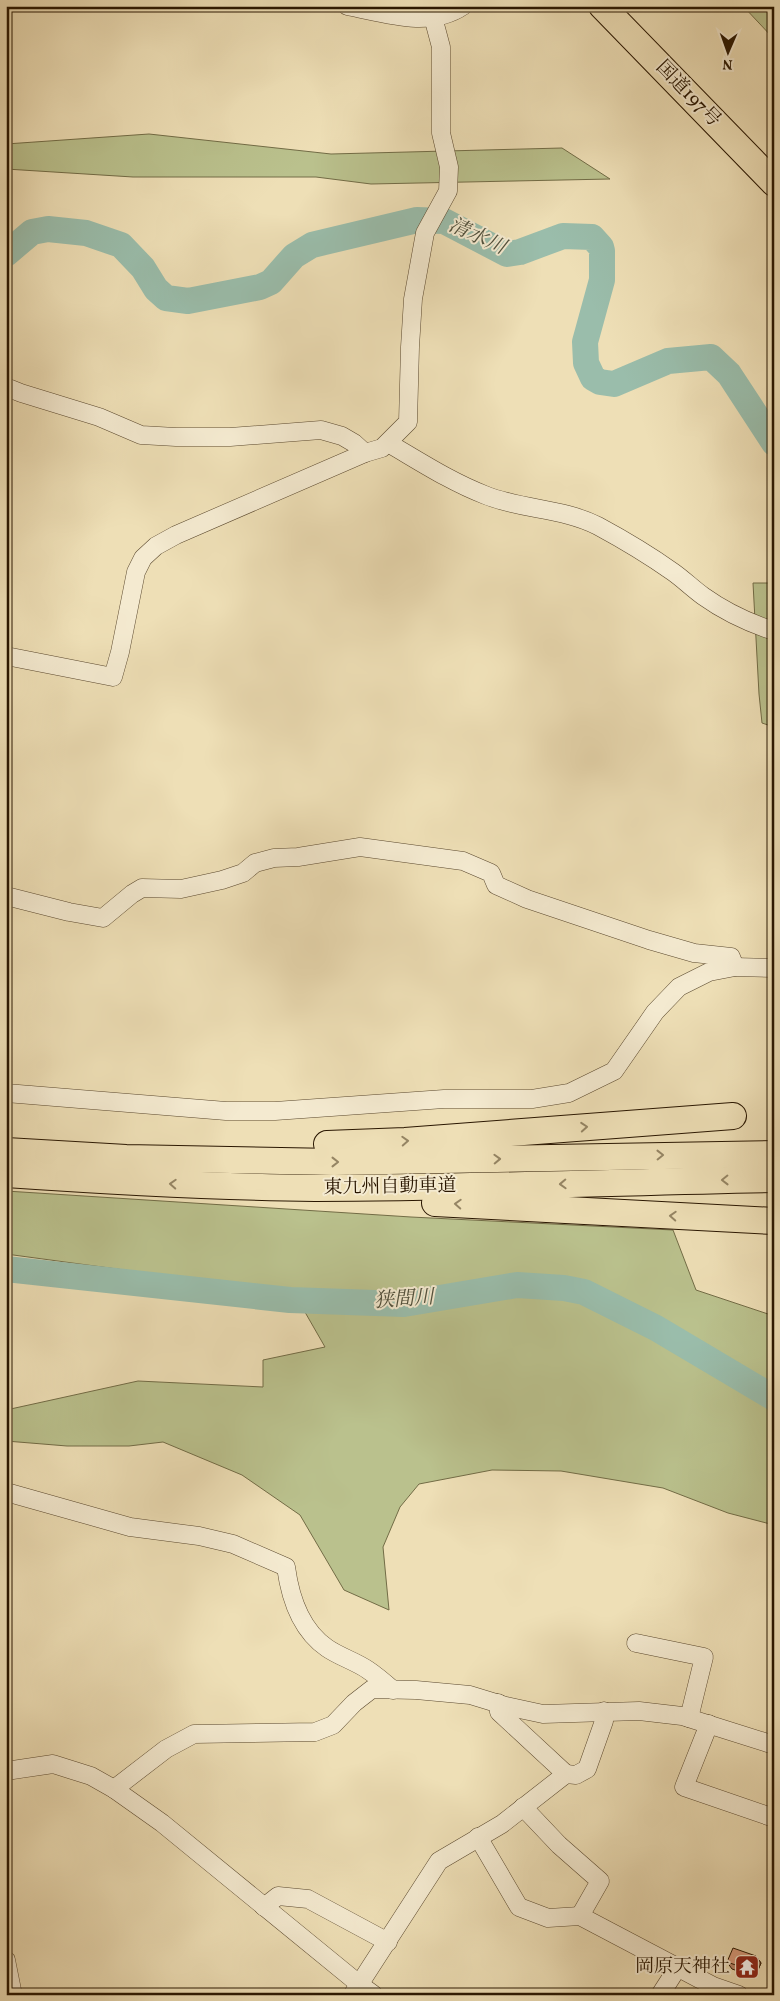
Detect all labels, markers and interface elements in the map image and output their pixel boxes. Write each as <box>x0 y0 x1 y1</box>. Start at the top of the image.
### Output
north arrow <box>702 28 752 78</box>
text: N <box>722 54 733 73</box>
street label: 国道197号 <box>650 55 726 133</box>
water label: 清水川 <box>444 212 512 263</box>
one-way arrow <box>581 1122 589 1133</box>
one-way arrow <box>401 1135 409 1146</box>
one-way arrow <box>656 1150 664 1160</box>
one-way arrow <box>494 1154 501 1164</box>
one-way arrow <box>331 1157 339 1167</box>
street label: 東九州自動車道 <box>323 1173 457 1201</box>
one-way arrow <box>721 1175 728 1185</box>
one-way arrow <box>168 1178 176 1189</box>
one-way arrow <box>558 1179 566 1189</box>
one-way arrow <box>454 1198 462 1209</box>
one-way arrow <box>668 1210 676 1221</box>
water label: 狭間川 <box>373 1284 437 1316</box>
place label: 岡原天神社 <box>635 1954 730 1980</box>
temple icon: 岡原天神社 <box>734 1954 760 1980</box>

